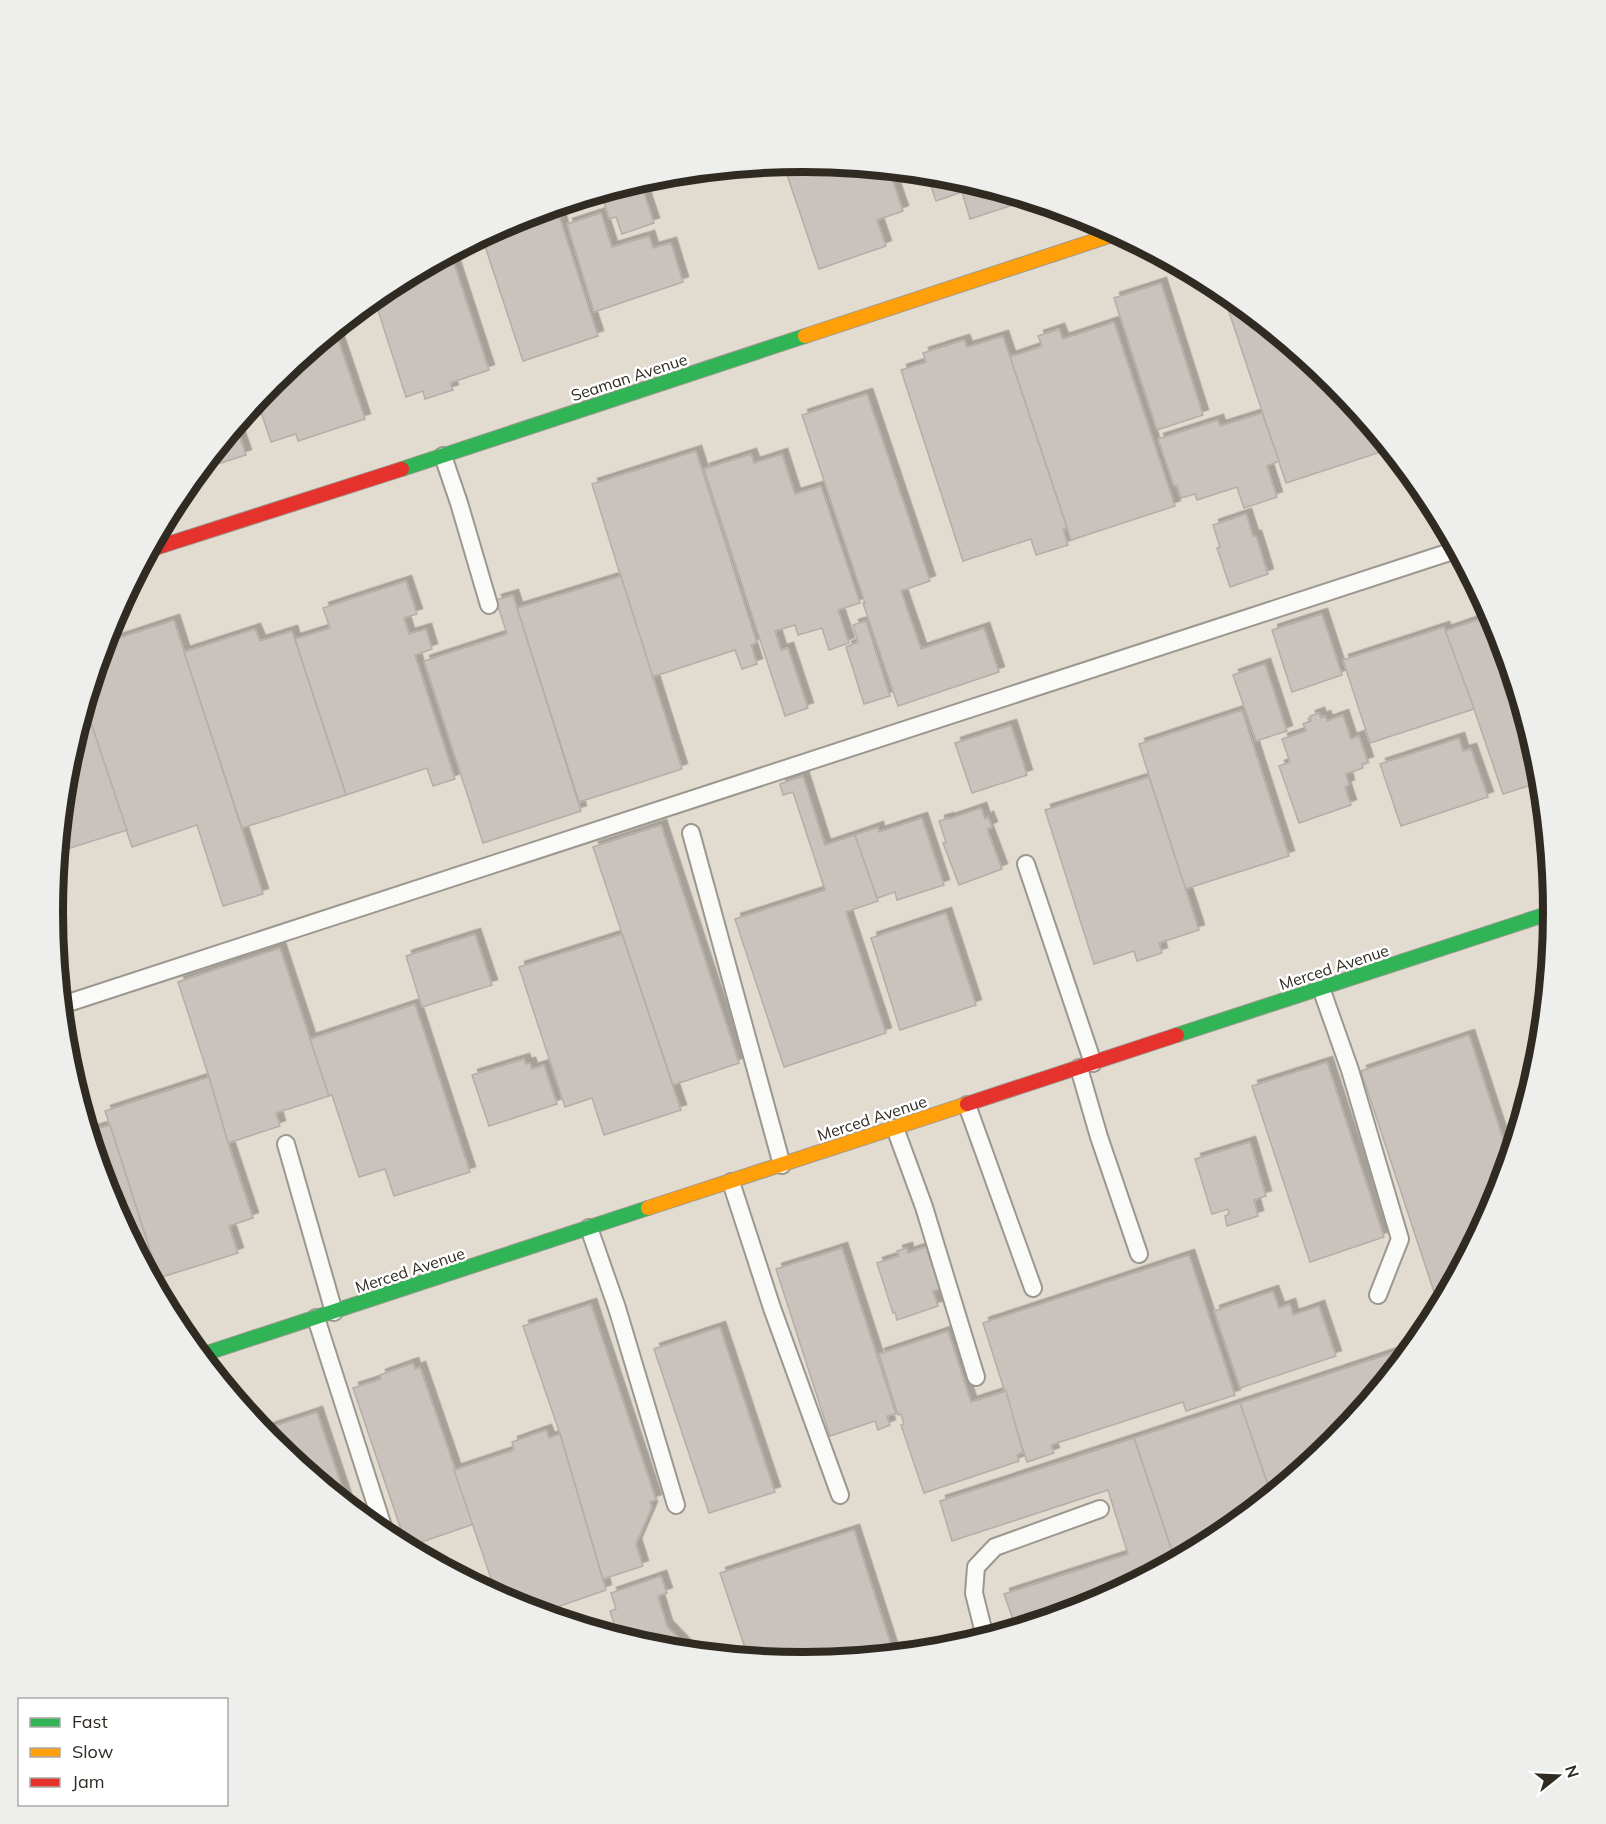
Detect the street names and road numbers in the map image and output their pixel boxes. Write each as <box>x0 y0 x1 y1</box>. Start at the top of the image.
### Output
street label: Seaman Avenue <box>568 349 690 405</box>
street label: Merced Avenue <box>1277 940 1391 994</box>
street label: Merced Avenue <box>815 1091 929 1145</box>
street label: Merced Avenue <box>353 1243 467 1297</box>

